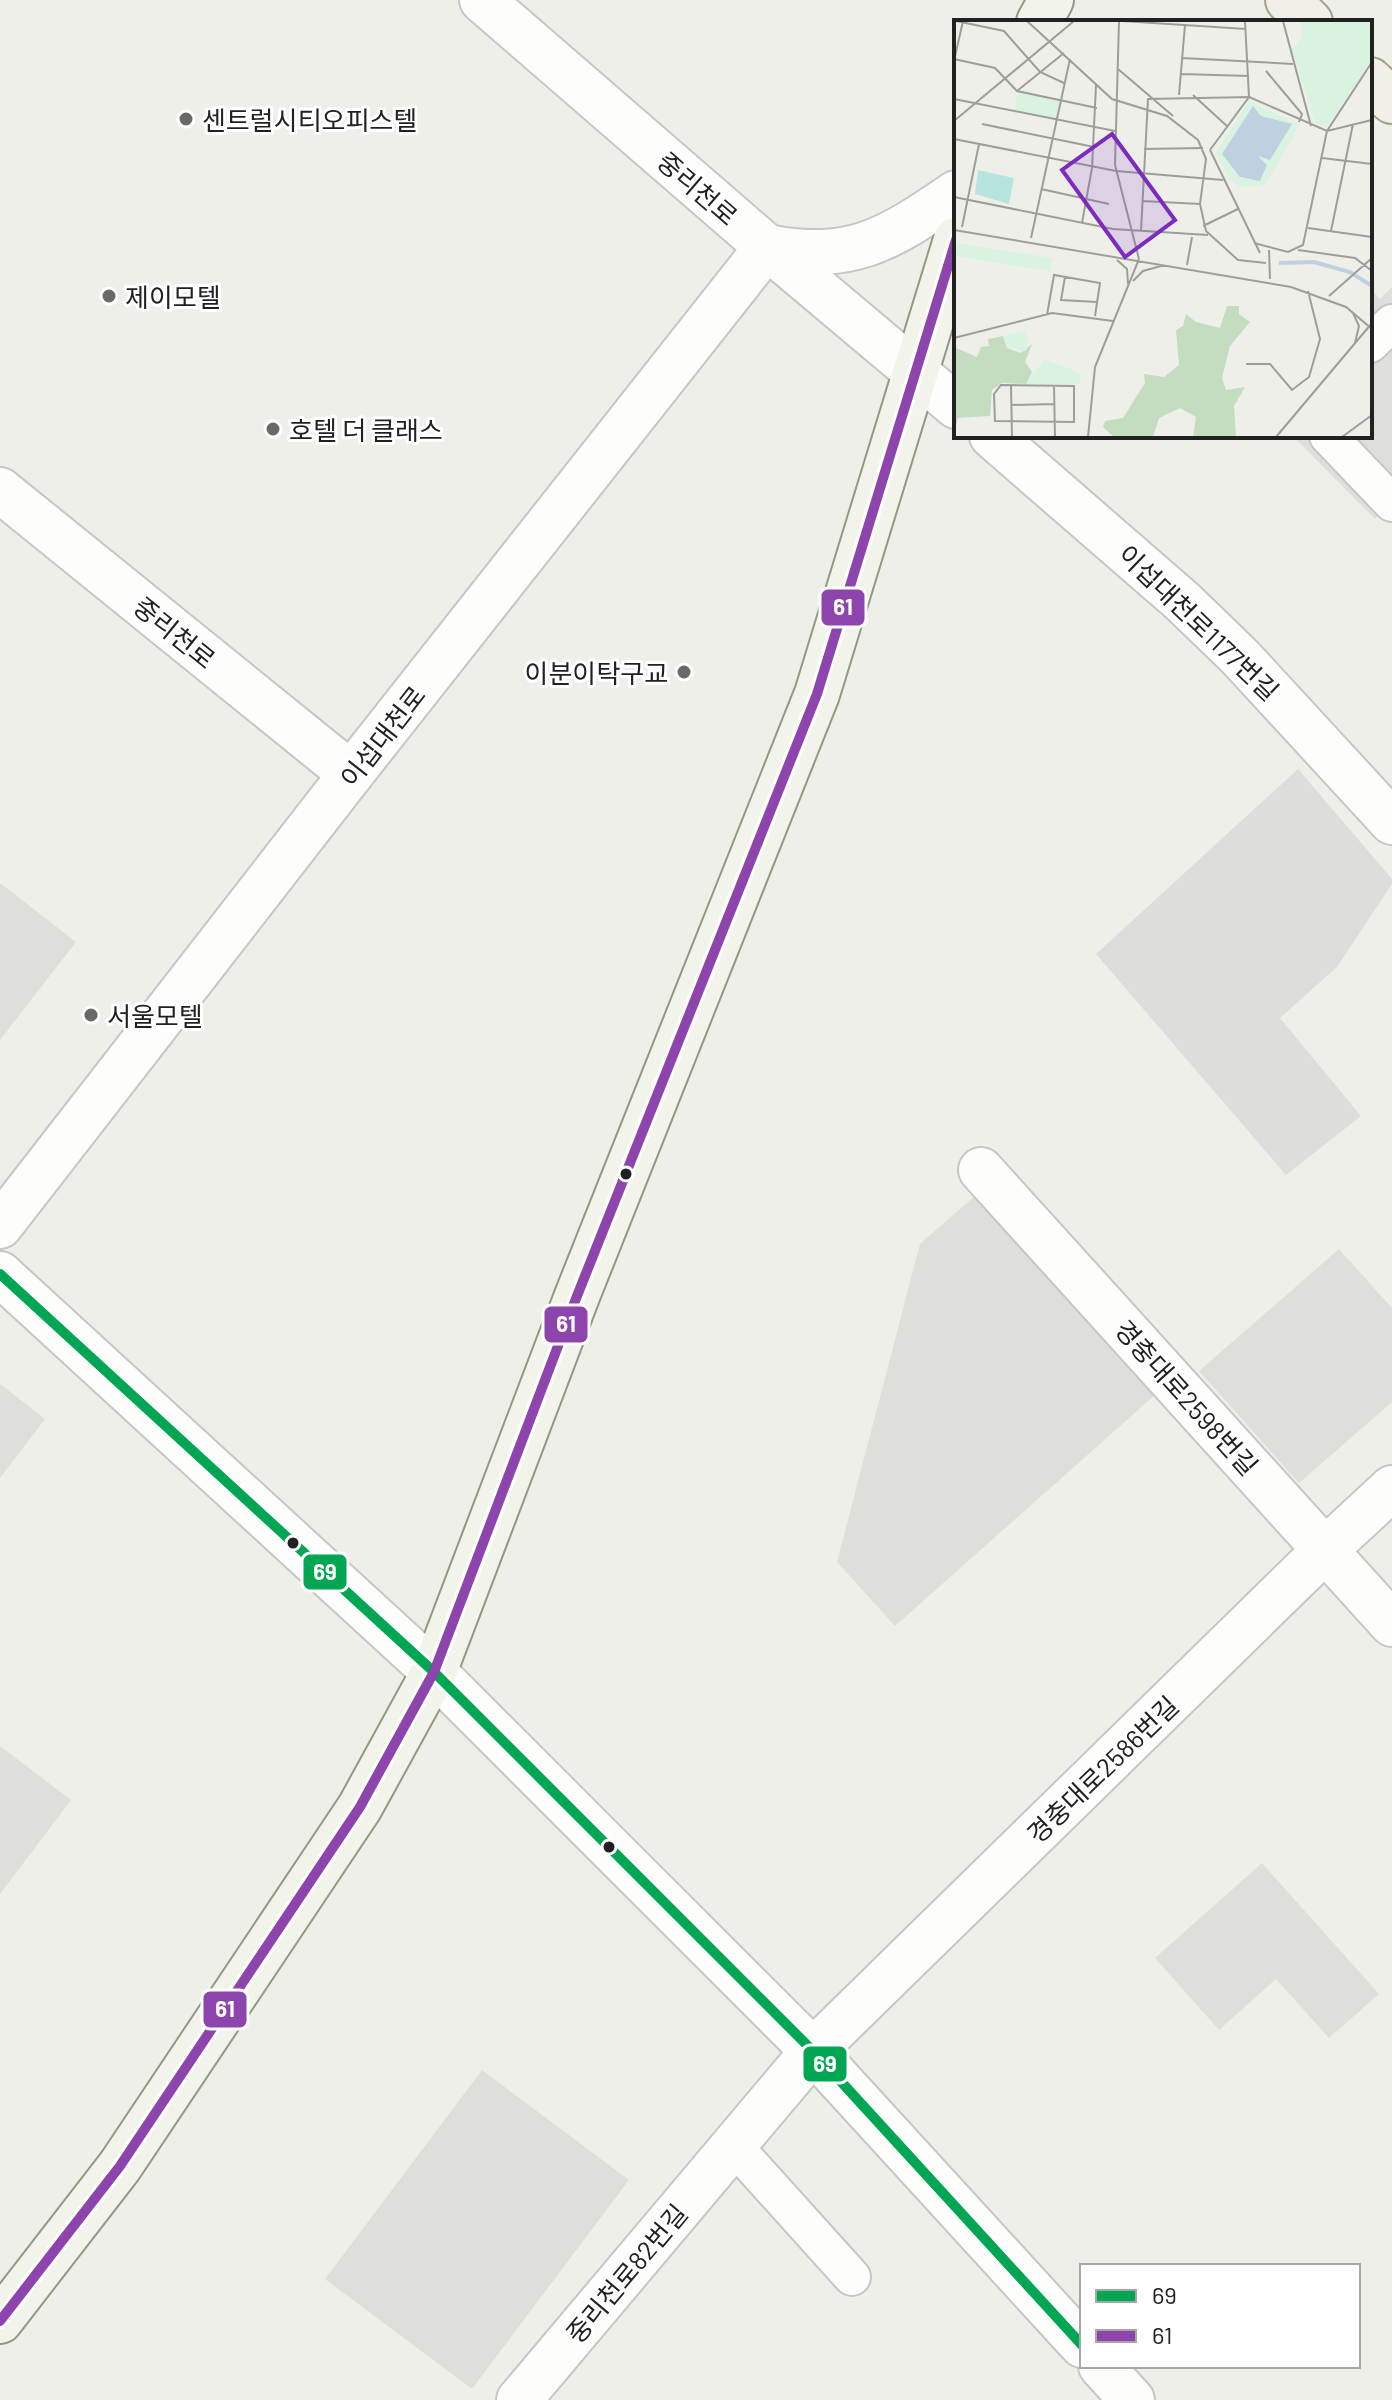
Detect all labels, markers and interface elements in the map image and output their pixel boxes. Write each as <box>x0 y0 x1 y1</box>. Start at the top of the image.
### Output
inset map <box>954 20 1372 438</box>
place label: 센트럴시티오피스텔 <box>202 104 417 135</box>
marker: 센트럴시티오피스텔 <box>177 110 195 128</box>
street label: 중리천로 <box>652 145 744 231</box>
place label: 제이모텔 <box>125 281 221 312</box>
marker: 제이모텔 <box>100 287 118 305</box>
place label: 호텔 더 클래스 <box>289 414 443 445</box>
marker: 호텔 더 클래스 <box>264 420 282 438</box>
street label: 이섭대천로1177번길 <box>1113 538 1285 706</box>
line badge: 61 <box>820 588 866 627</box>
street label: 중리천로 <box>128 590 222 674</box>
text: 61 <box>833 593 853 619</box>
place label: 이분이탁구교 <box>524 657 668 688</box>
marker: 이분이탁구교 <box>675 663 693 681</box>
street label: 이섭대천로 <box>333 679 431 793</box>
place label: 서울모텔 <box>107 1000 203 1031</box>
marker: 서울모텔 <box>82 1006 100 1024</box>
unlabelled marker <box>618 1166 634 1182</box>
line badge: 61 <box>543 1305 589 1344</box>
text: 61 <box>556 1310 576 1336</box>
street label: 경충대로2598번길 <box>1109 1313 1265 1481</box>
unlabelled marker <box>285 1535 301 1551</box>
line badge: 69 <box>302 1553 348 1591</box>
text: 69 <box>313 1558 337 1584</box>
street label: 경충대로2586번길 <box>1020 1689 1184 1849</box>
unlabelled marker <box>601 1839 617 1855</box>
line badge: 61 <box>202 1990 248 2029</box>
text: 61 <box>215 1995 235 2021</box>
line badge: 69 <box>802 2045 848 2083</box>
text: 69 <box>813 2050 837 2076</box>
street label: 중리천로82번길 <box>559 2198 693 2348</box>
legend <box>1080 2264 1360 2368</box>
text: 69 <box>1152 2280 1177 2309</box>
text: 61 <box>1152 2320 1172 2349</box>

